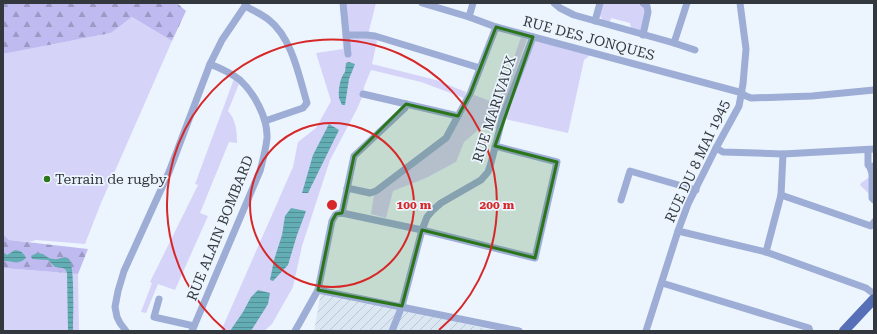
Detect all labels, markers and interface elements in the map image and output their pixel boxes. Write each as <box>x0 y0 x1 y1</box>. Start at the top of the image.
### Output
street label: RUE DES JONQUES <box>521 13 657 63</box>
street label: RUE MARIVAUX <box>469 54 519 164</box>
street label: RUE DU 8 MAI 1945 <box>662 97 733 225</box>
street label: RUE ALAIN BOMBARD <box>184 153 257 303</box>
place label: Terrain de rugby <box>55 171 168 187</box>
marker: Terrain de rugby <box>42 174 52 184</box>
centre of rings <box>325 198 339 212</box>
text: 100 m <box>397 198 432 212</box>
text: 200 m <box>480 198 515 212</box>

